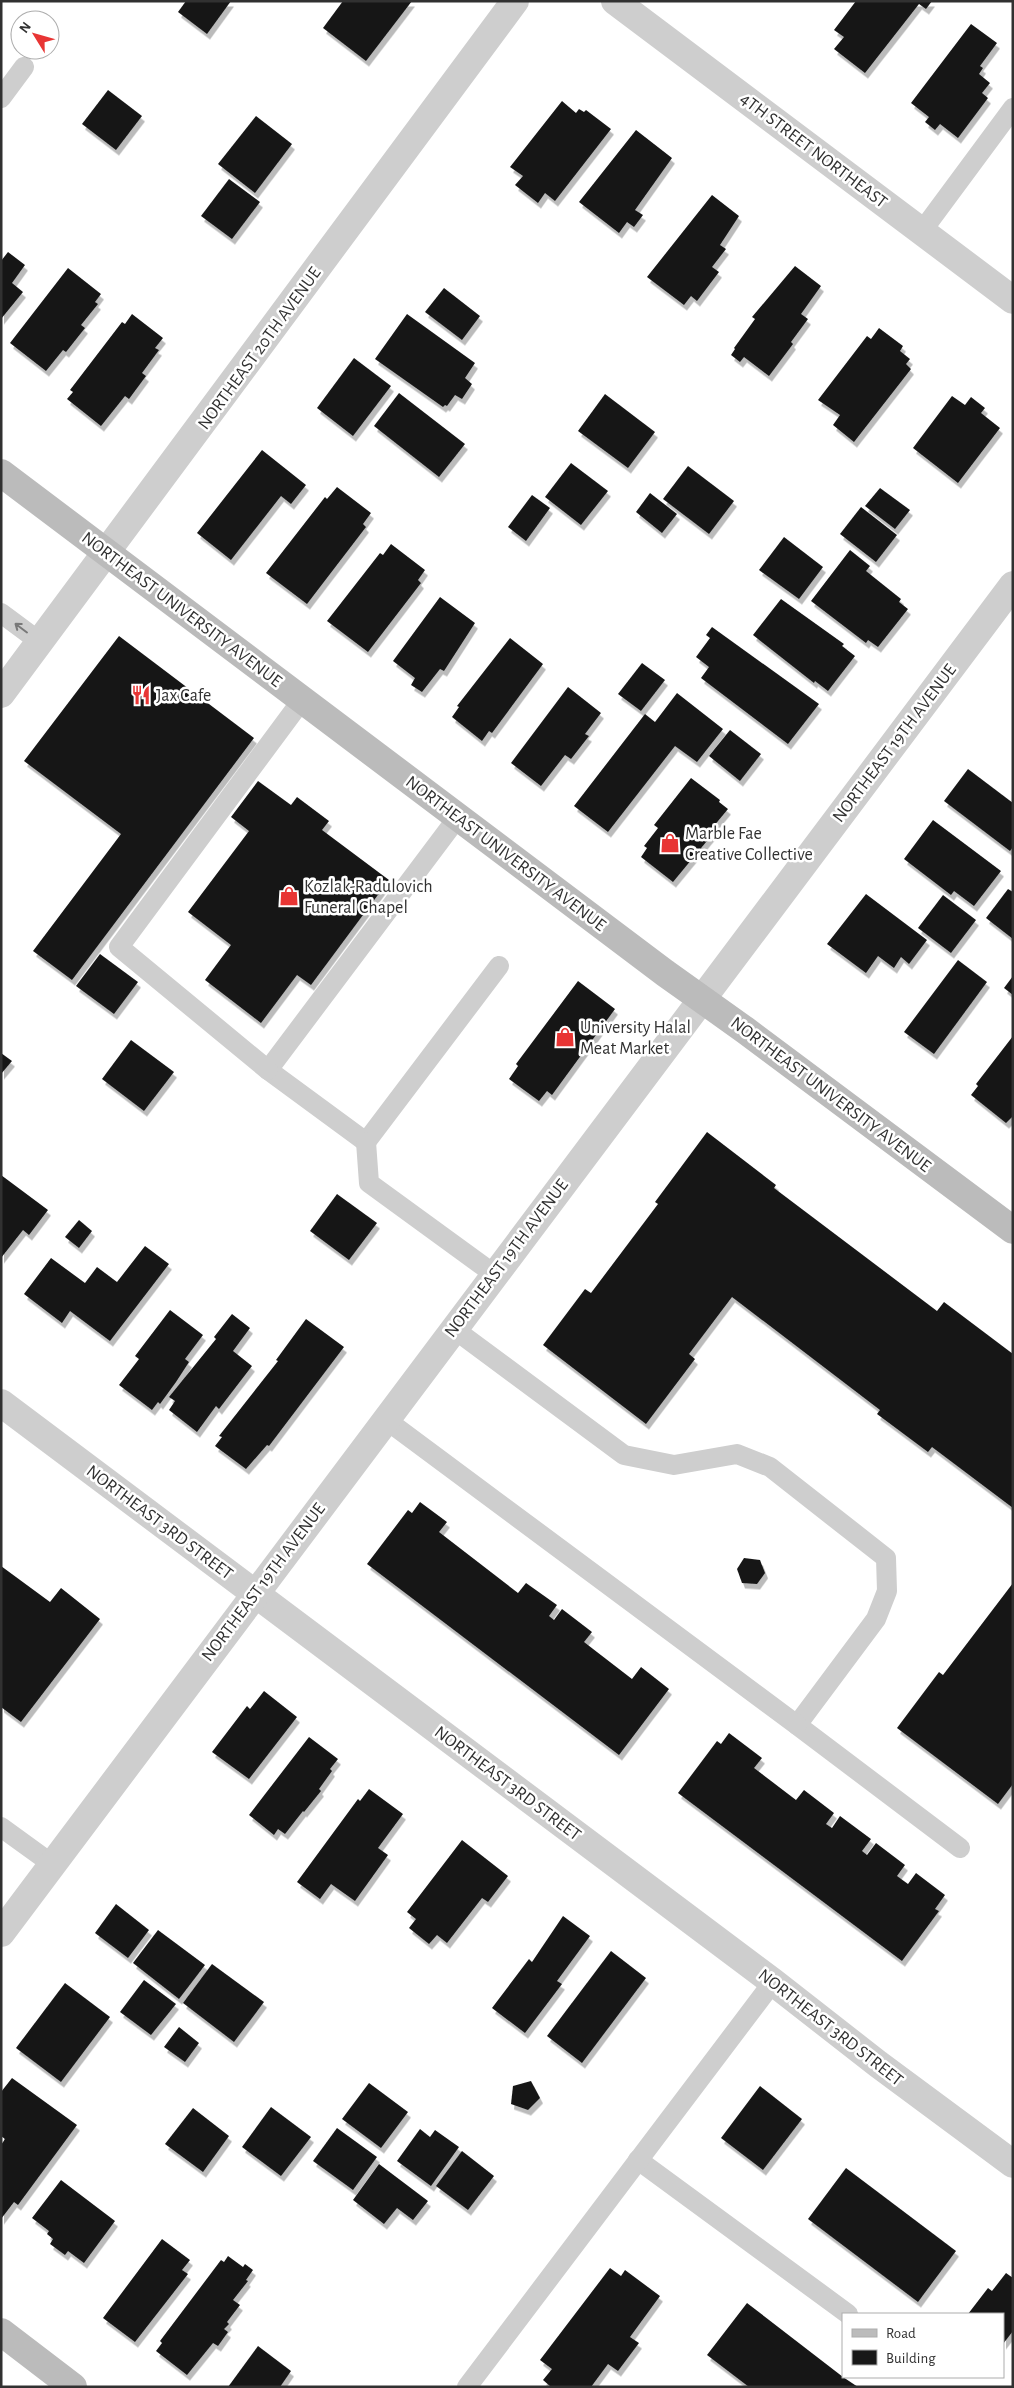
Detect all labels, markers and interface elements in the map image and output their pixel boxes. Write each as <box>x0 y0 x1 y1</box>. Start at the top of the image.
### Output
north arrow <box>10 10 60 60</box>
text: N <box>17 20 34 36</box>
street label: 4TH STREET NORTHEAST <box>737 90 890 212</box>
street label: NORTHEAST 20TH AVENUE <box>195 264 325 433</box>
street label: NORTHEAST UNIVERSITY AVENUE <box>78 529 285 691</box>
one-way arrow <box>15 622 28 633</box>
street label: NORTHEAST 19TH AVENUE <box>830 661 960 826</box>
restaurant icon: Jax Cafe <box>130 684 152 706</box>
place label: Jax Cafe <box>156 687 211 705</box>
street label: NORTHEAST UNIVERSITY AVENUE <box>402 773 609 935</box>
place label: Marble Fae Creative Collective <box>685 825 813 864</box>
shop icon: Marble Fae Creative Collective <box>659 832 681 854</box>
place label: Kozlak-Radulovich Funeral Chapel <box>304 878 433 917</box>
shop icon: Kozlak-Radulovich Funeral Chapel <box>278 885 300 907</box>
street label: NORTHEAST UNIVERSITY AVENUE <box>727 1014 934 1176</box>
place label: University Halal Meat Market <box>580 1019 691 1058</box>
shop icon: University Halal Meat Market <box>554 1026 576 1048</box>
street label: NORTHEAST 19TH AVENUE <box>442 1176 572 1341</box>
street label: NORTHEAST 3RD STREET <box>83 1462 236 1584</box>
street label: NORTHEAST 19TH AVENUE <box>199 1500 329 1665</box>
street label: NORTHEAST 3RD STREET <box>431 1723 584 1845</box>
street label: NORTHEAST 3RD STREET <box>755 1966 906 2090</box>
legend <box>842 2313 1004 2378</box>
text: Road <box>886 2326 916 2341</box>
text: Building <box>886 2351 936 2366</box>

